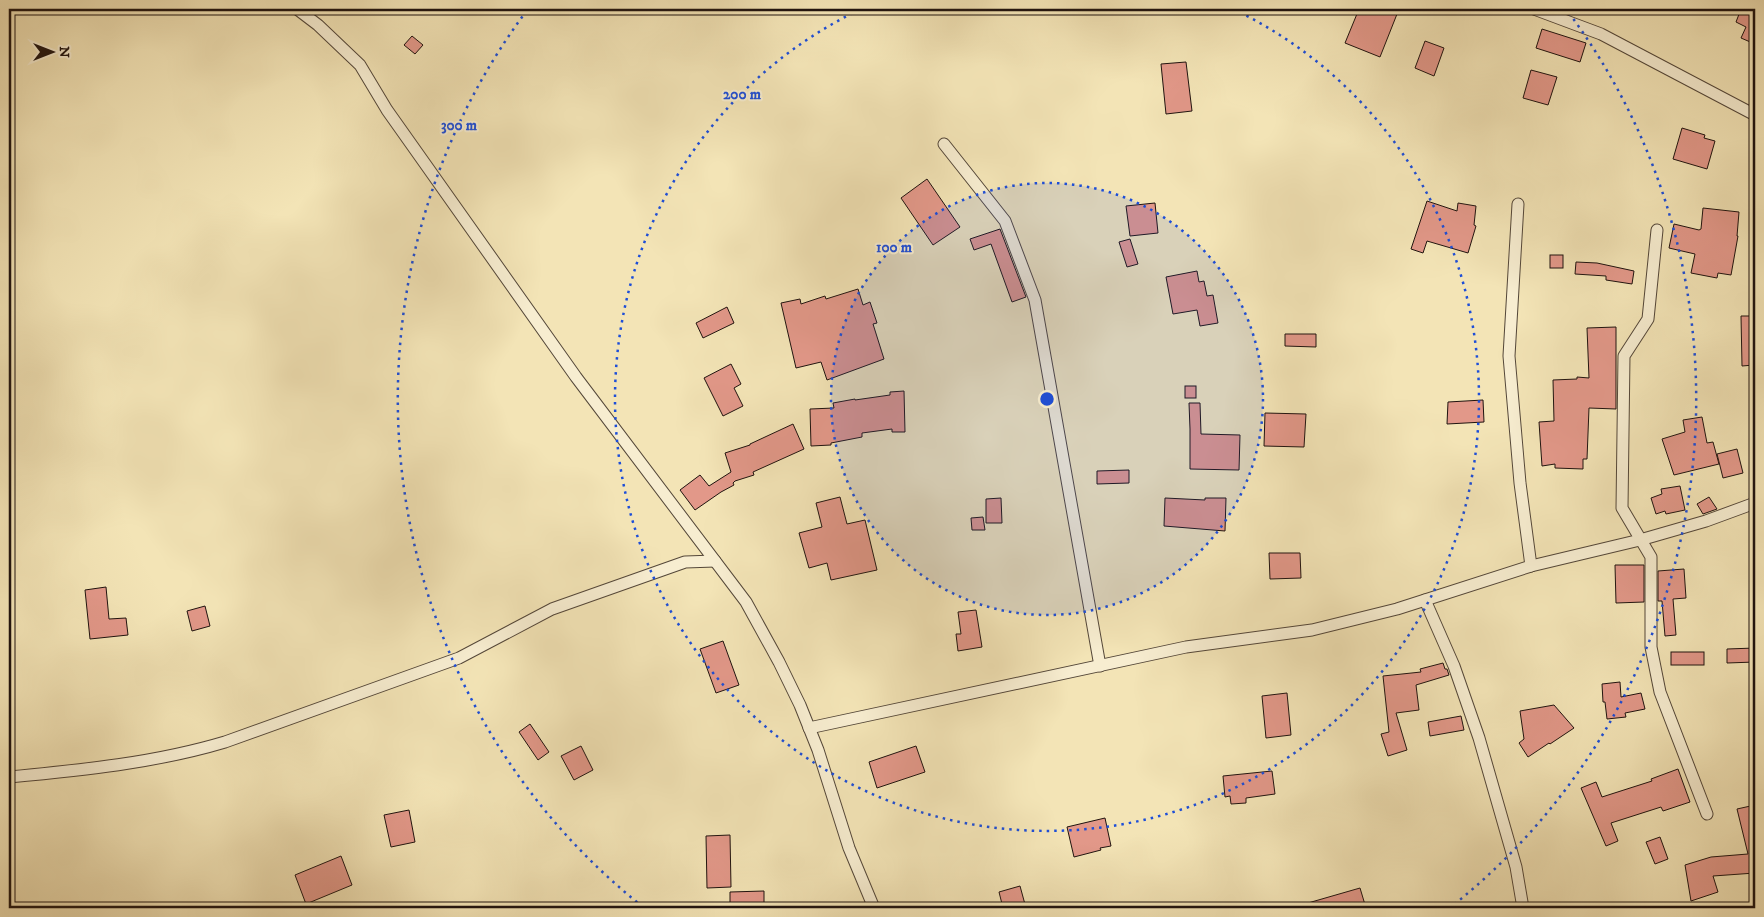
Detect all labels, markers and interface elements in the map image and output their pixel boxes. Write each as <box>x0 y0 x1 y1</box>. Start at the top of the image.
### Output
north arrow <box>28 28 78 78</box>
text: N <box>55 46 73 58</box>
text: 200 m <box>723 85 762 104</box>
text: 300 m <box>441 116 478 135</box>
text: 100 m <box>876 238 913 257</box>
centre of rings <box>1038 390 1056 408</box>

